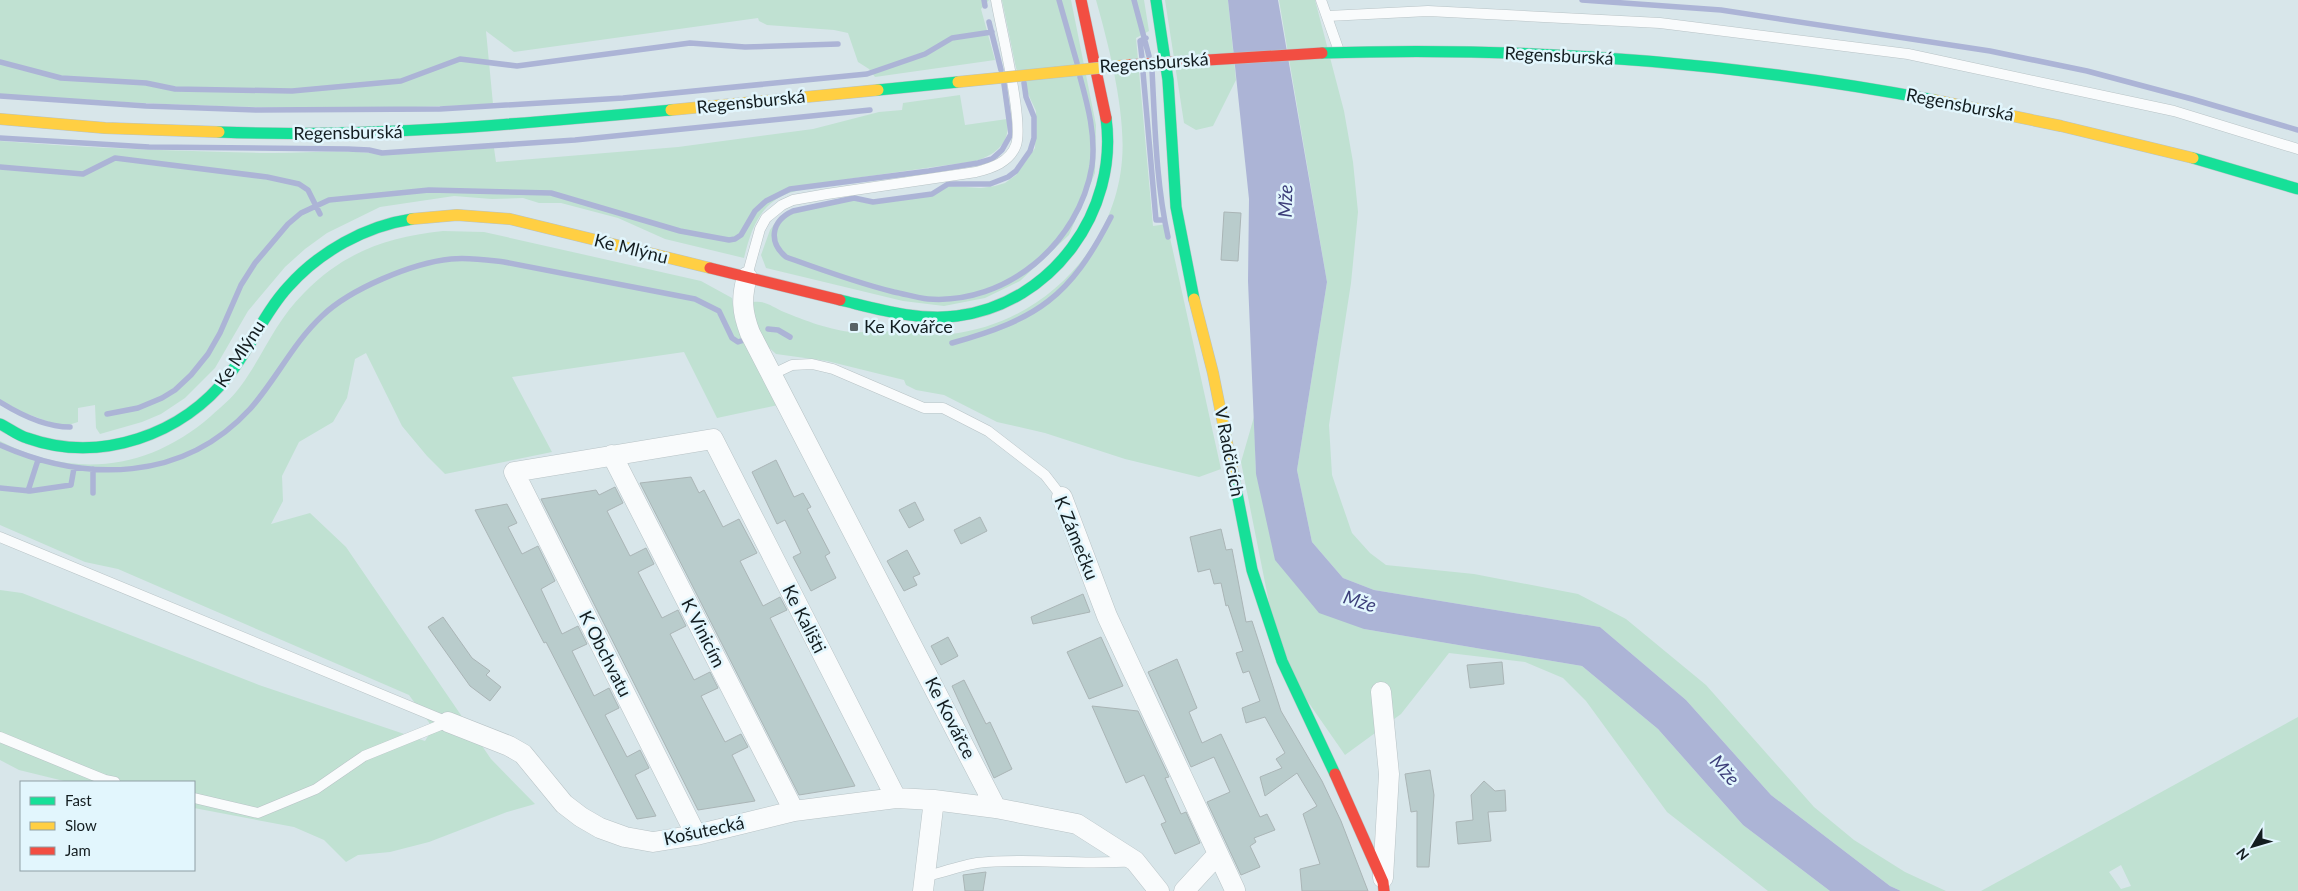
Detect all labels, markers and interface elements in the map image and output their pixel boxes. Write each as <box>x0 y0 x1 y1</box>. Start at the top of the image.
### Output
street label: Regensburská <box>1504 41 1614 69</box>
street label: Regensburská <box>1099 47 1209 77</box>
street label: Regensburská <box>1904 83 2016 125</box>
street label: Regensburská <box>695 84 806 118</box>
street label: Regensburská <box>293 120 403 144</box>
water label: Mže <box>1273 184 1296 218</box>
street label: Ke Mlýnu <box>592 228 671 268</box>
place label: Ke Kovářce <box>864 315 953 337</box>
street label: Ke Mlýnu <box>209 316 269 391</box>
marker: Ke Kovářce <box>848 321 860 333</box>
street label: V Radčicích <box>1211 405 1249 498</box>
street label: K Zámečku <box>1050 493 1104 583</box>
street label: Ke Kališti <box>778 581 831 656</box>
water label: Mže <box>1341 585 1379 616</box>
street label: K Vinicím <box>677 594 731 671</box>
street label: K Obchvatu <box>575 607 637 700</box>
street label: Ke Kovářce <box>921 673 981 762</box>
water label: Mže <box>1706 750 1745 790</box>
legend <box>20 781 195 871</box>
text: Fast <box>65 791 92 809</box>
street label: Košutecká <box>661 811 746 849</box>
text: Slow <box>65 816 97 834</box>
north arrow <box>2228 821 2278 871</box>
text: Jam <box>65 841 91 859</box>
text: N <box>2232 845 2252 864</box>

